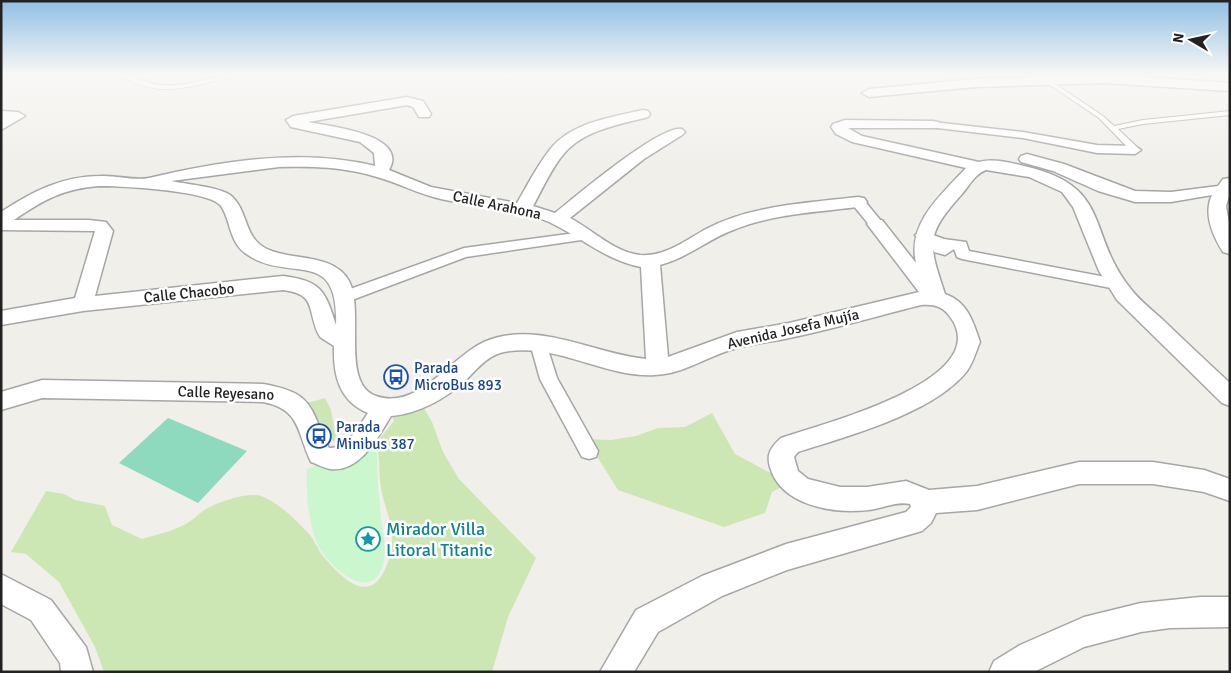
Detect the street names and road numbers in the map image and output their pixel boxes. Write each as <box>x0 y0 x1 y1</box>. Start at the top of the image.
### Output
street label: Calle Arahona <box>451 187 543 223</box>
street label: Calle Chacobo <box>143 279 235 307</box>
street label: Avenida Josefa Mujía <box>725 305 861 353</box>
street label: Calle Reyesano <box>177 382 275 404</box>

